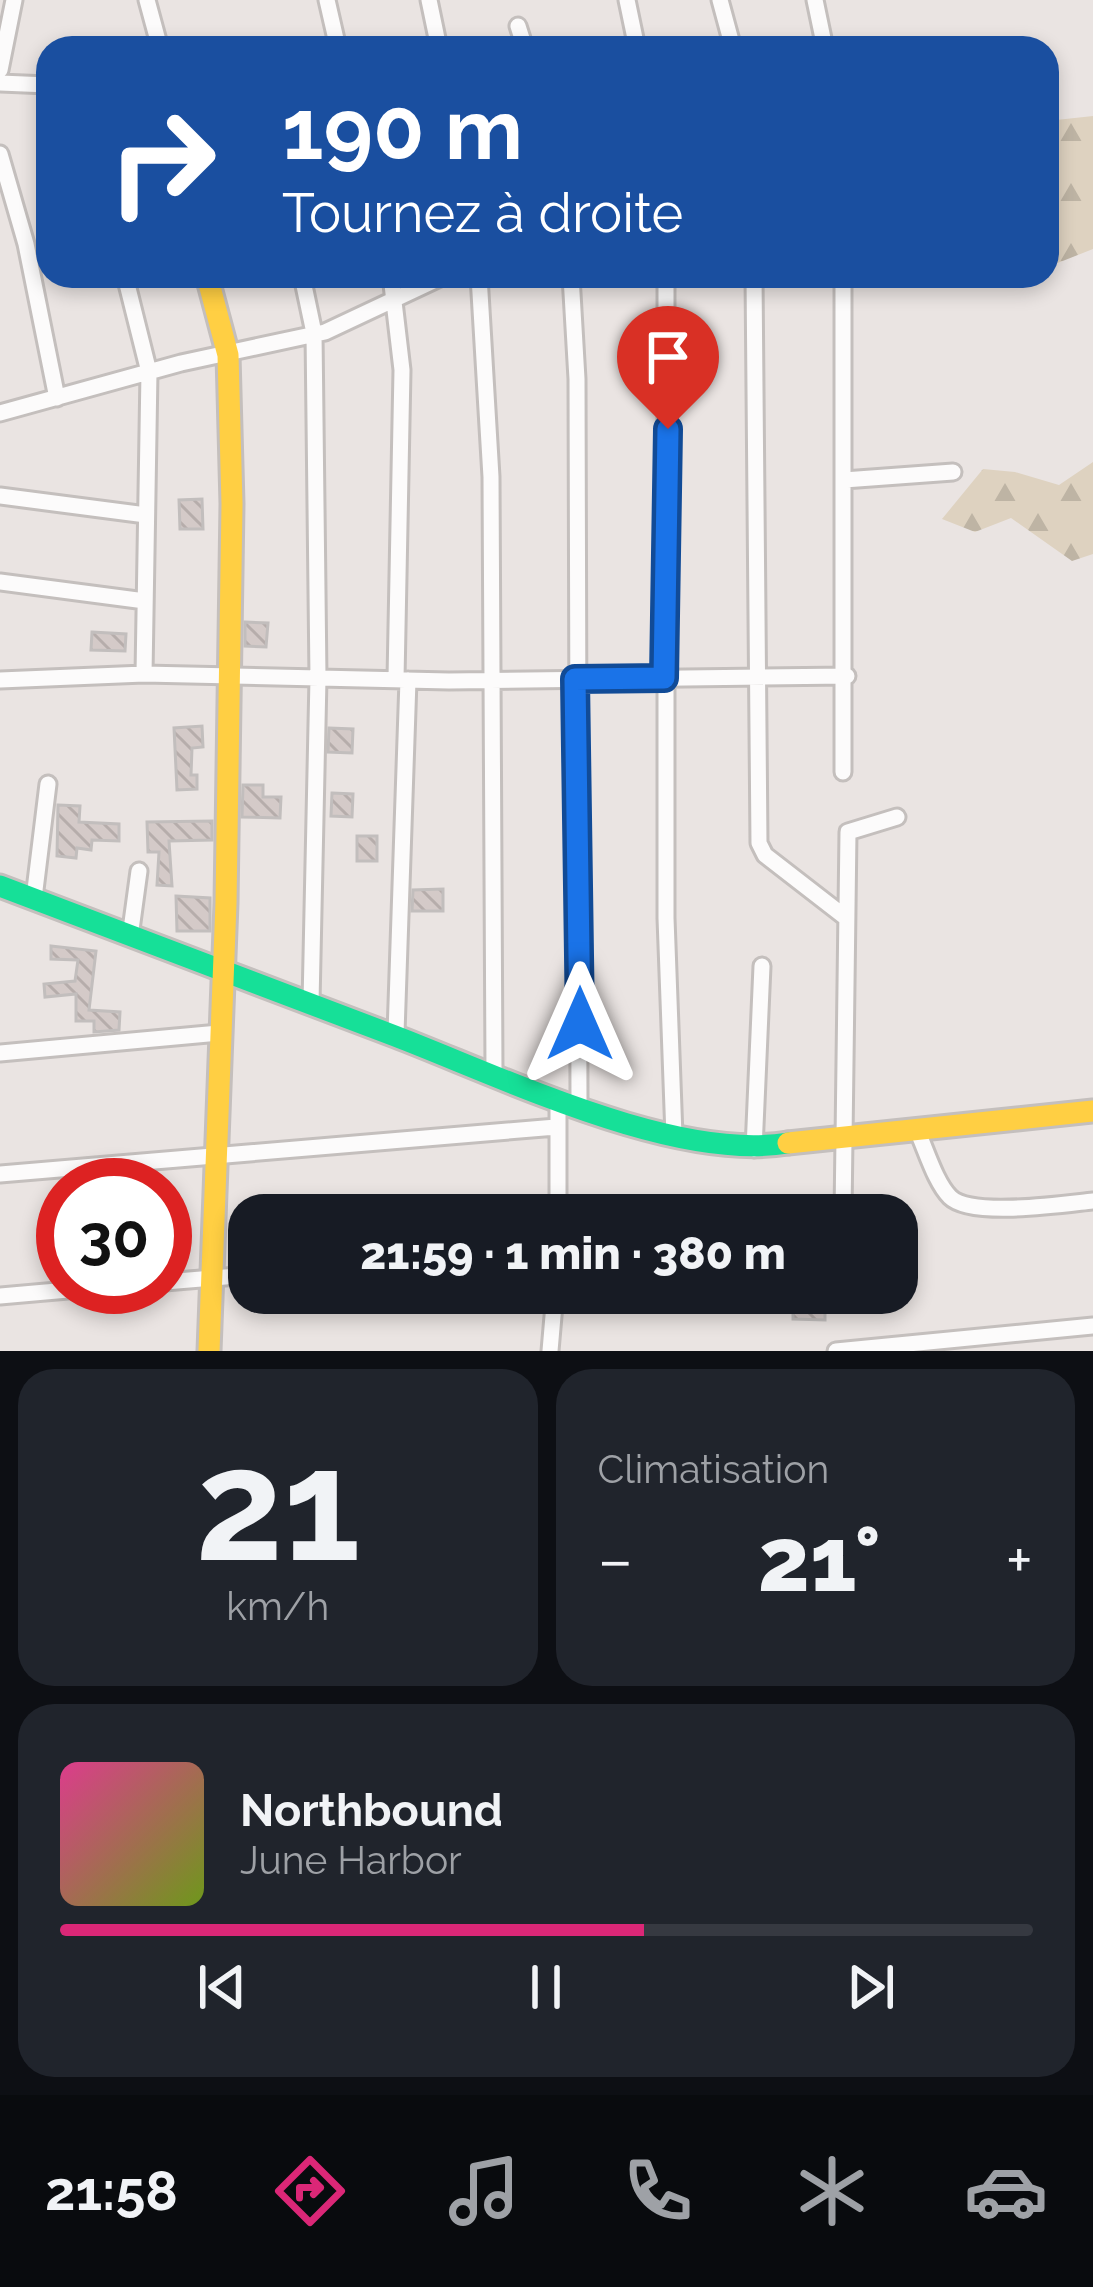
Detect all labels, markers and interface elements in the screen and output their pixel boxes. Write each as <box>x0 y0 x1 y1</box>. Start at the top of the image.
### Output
text: 190 m <box>282 80 523 179</box>
icon: right <box>84 84 240 240</box>
text: Tournez à droite <box>282 181 683 245</box>
pin <box>617 306 719 429</box>
icon: arrive <box>635 324 701 390</box>
position arrow <box>517 961 643 1087</box>
speed limit sign: 30 <box>36 1158 192 1314</box>
text: 21:59 · 1 min · 380 m <box>360 1227 786 1280</box>
text: 21 <box>195 1413 360 1597</box>
text: Climatisation <box>598 1446 829 1492</box>
text: 21° <box>758 1506 881 1612</box>
text: − <box>598 1521 633 1598</box>
text: + <box>1006 1521 1033 1598</box>
text: km/h <box>226 1583 329 1629</box>
text: Northbound <box>240 1784 503 1837</box>
text: June Harbor <box>240 1837 462 1883</box>
icon: previous <box>189 1954 255 2020</box>
icon: pause <box>513 1954 579 2020</box>
icon: next <box>838 1954 904 2020</box>
icon: directions <box>268 2149 352 2233</box>
icon: music <box>442 2149 526 2233</box>
icon: phone <box>616 2149 700 2233</box>
icon: climate <box>790 2149 874 2233</box>
icon: car <box>964 2149 1048 2233</box>
text: 21:58 <box>45 2159 178 2223</box>

